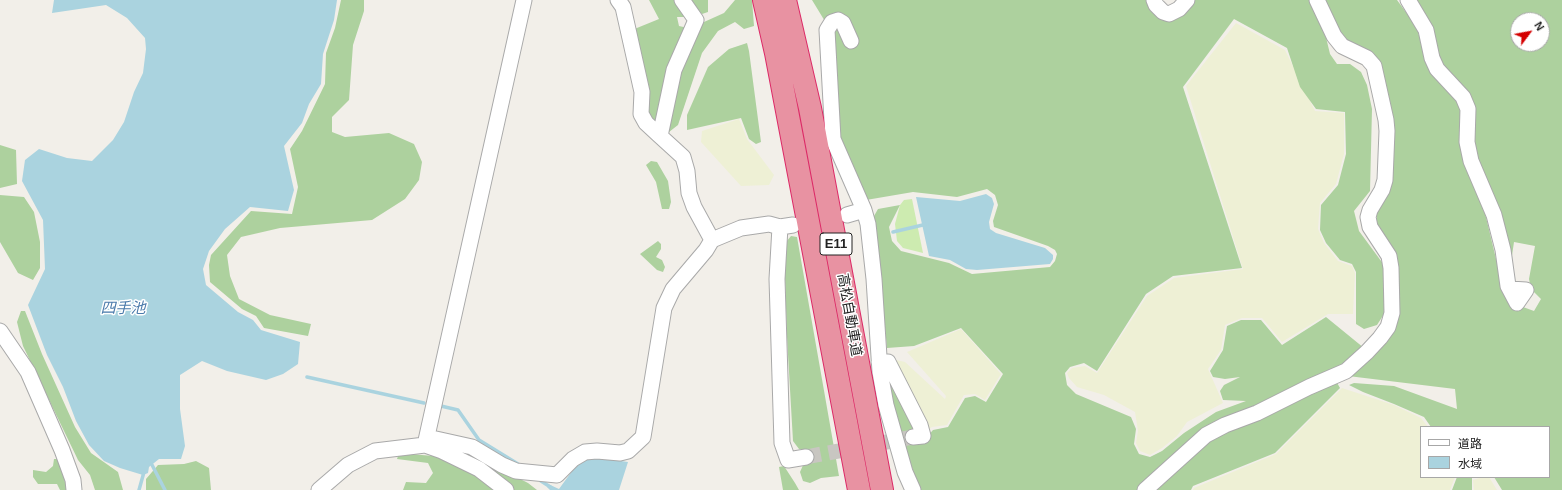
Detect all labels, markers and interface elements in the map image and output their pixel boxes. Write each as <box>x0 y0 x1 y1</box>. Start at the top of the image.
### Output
north arrow <box>1510 12 1550 52</box>
text: N <box>1532 20 1547 33</box>
road number: E11 <box>820 233 852 255</box>
street label: 高松自動車道 <box>833 272 865 358</box>
water label: 四手池 <box>101 300 145 318</box>
legend <box>1420 426 1550 478</box>
text: 道路 <box>1458 437 1482 451</box>
text: 水域 <box>1458 457 1482 471</box>

